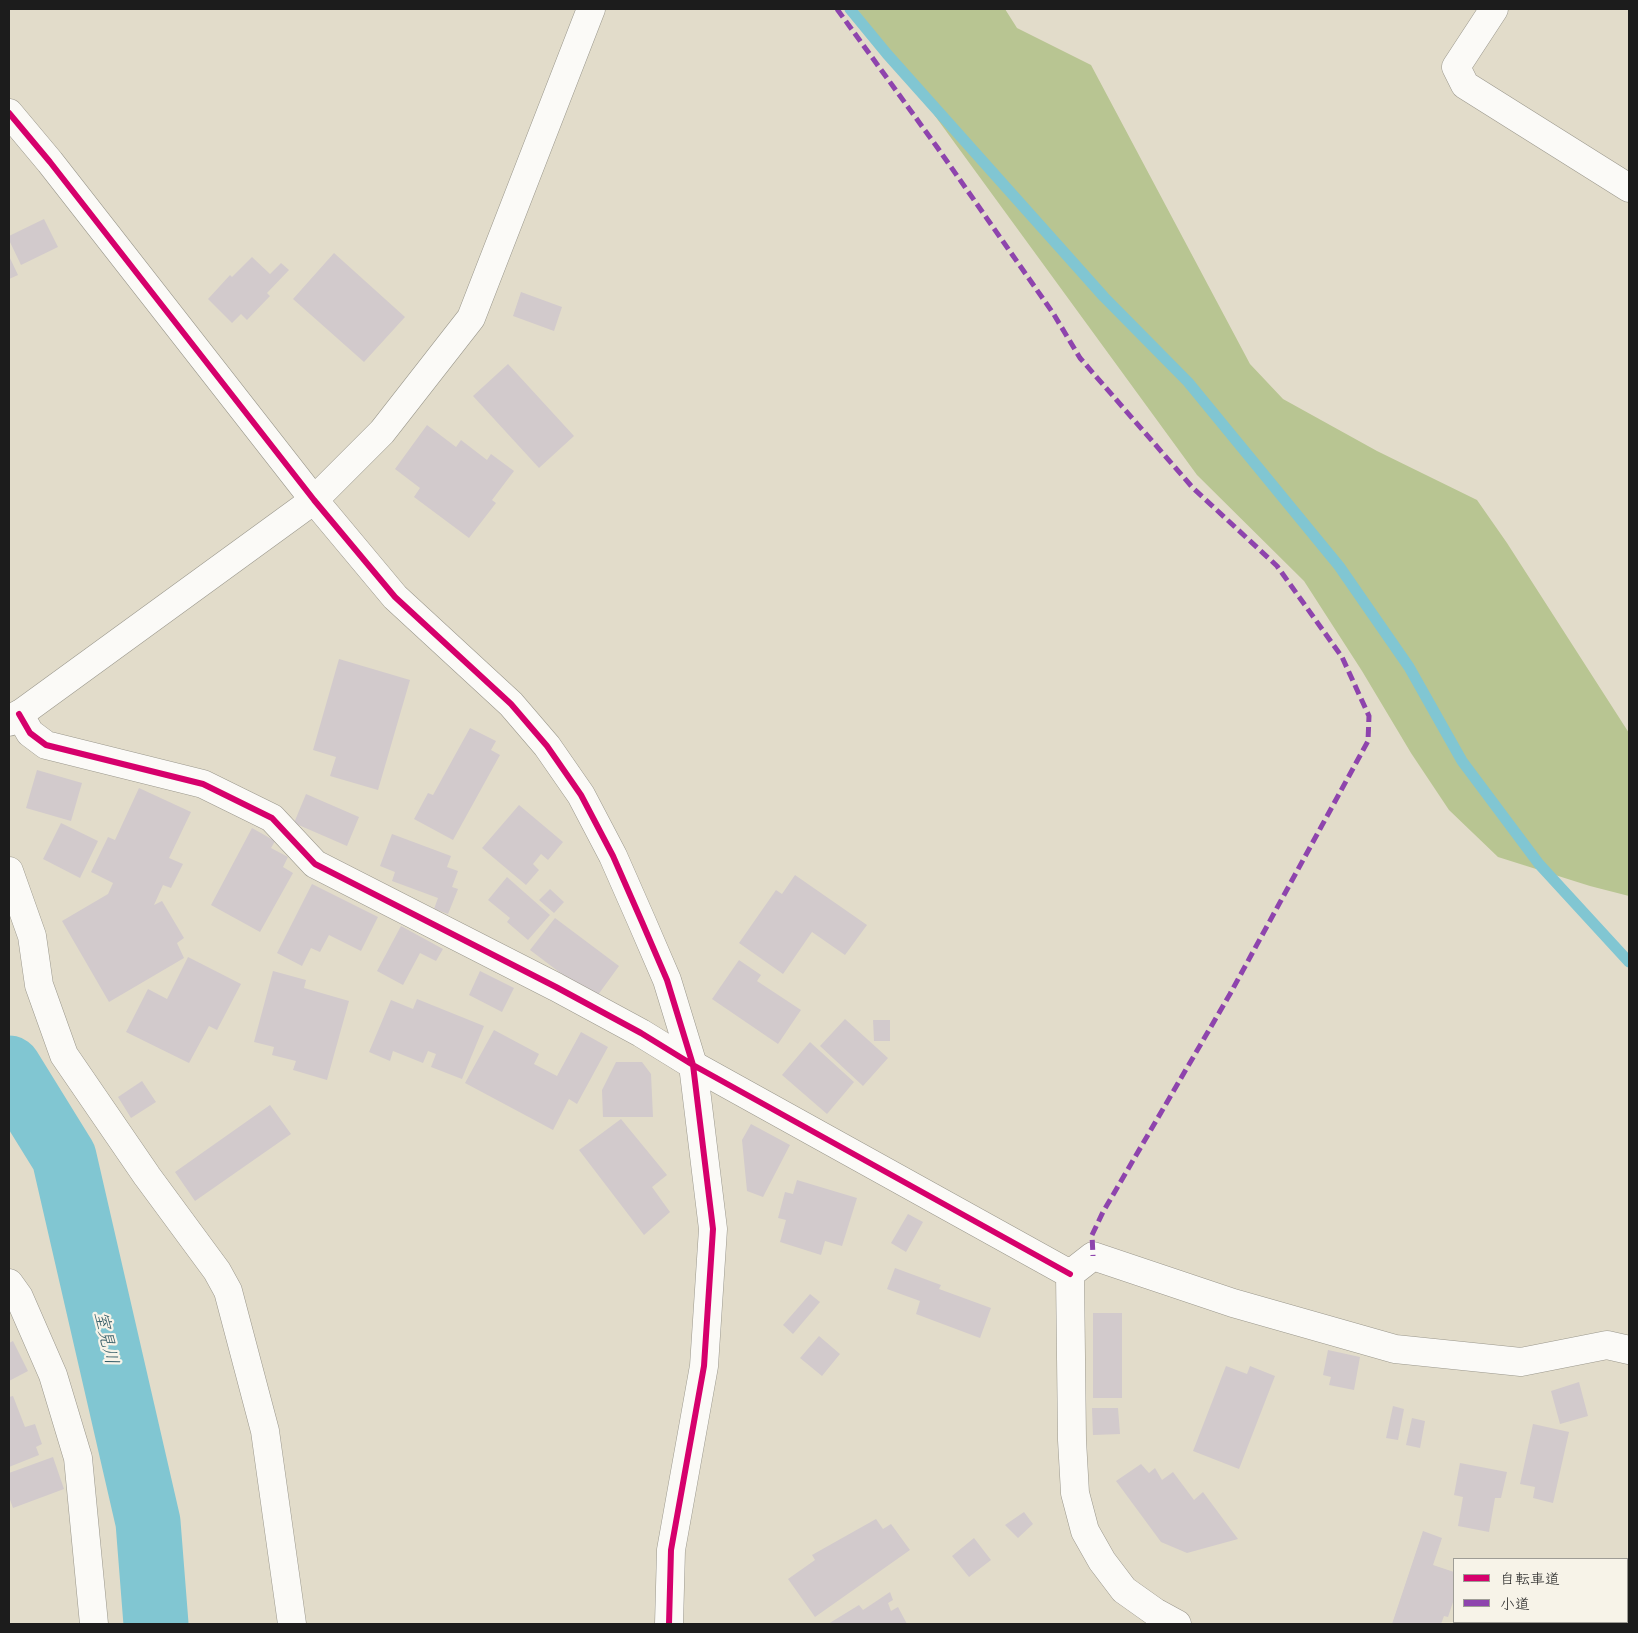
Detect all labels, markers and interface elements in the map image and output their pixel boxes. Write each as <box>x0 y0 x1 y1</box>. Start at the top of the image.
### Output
water label: 室見川 <box>89 1309 123 1367</box>
legend <box>1453 1558 1628 1623</box>
text: 自転車道 <box>1500 1570 1560 1588</box>
text: 小道 <box>1500 1595 1530 1613</box>

